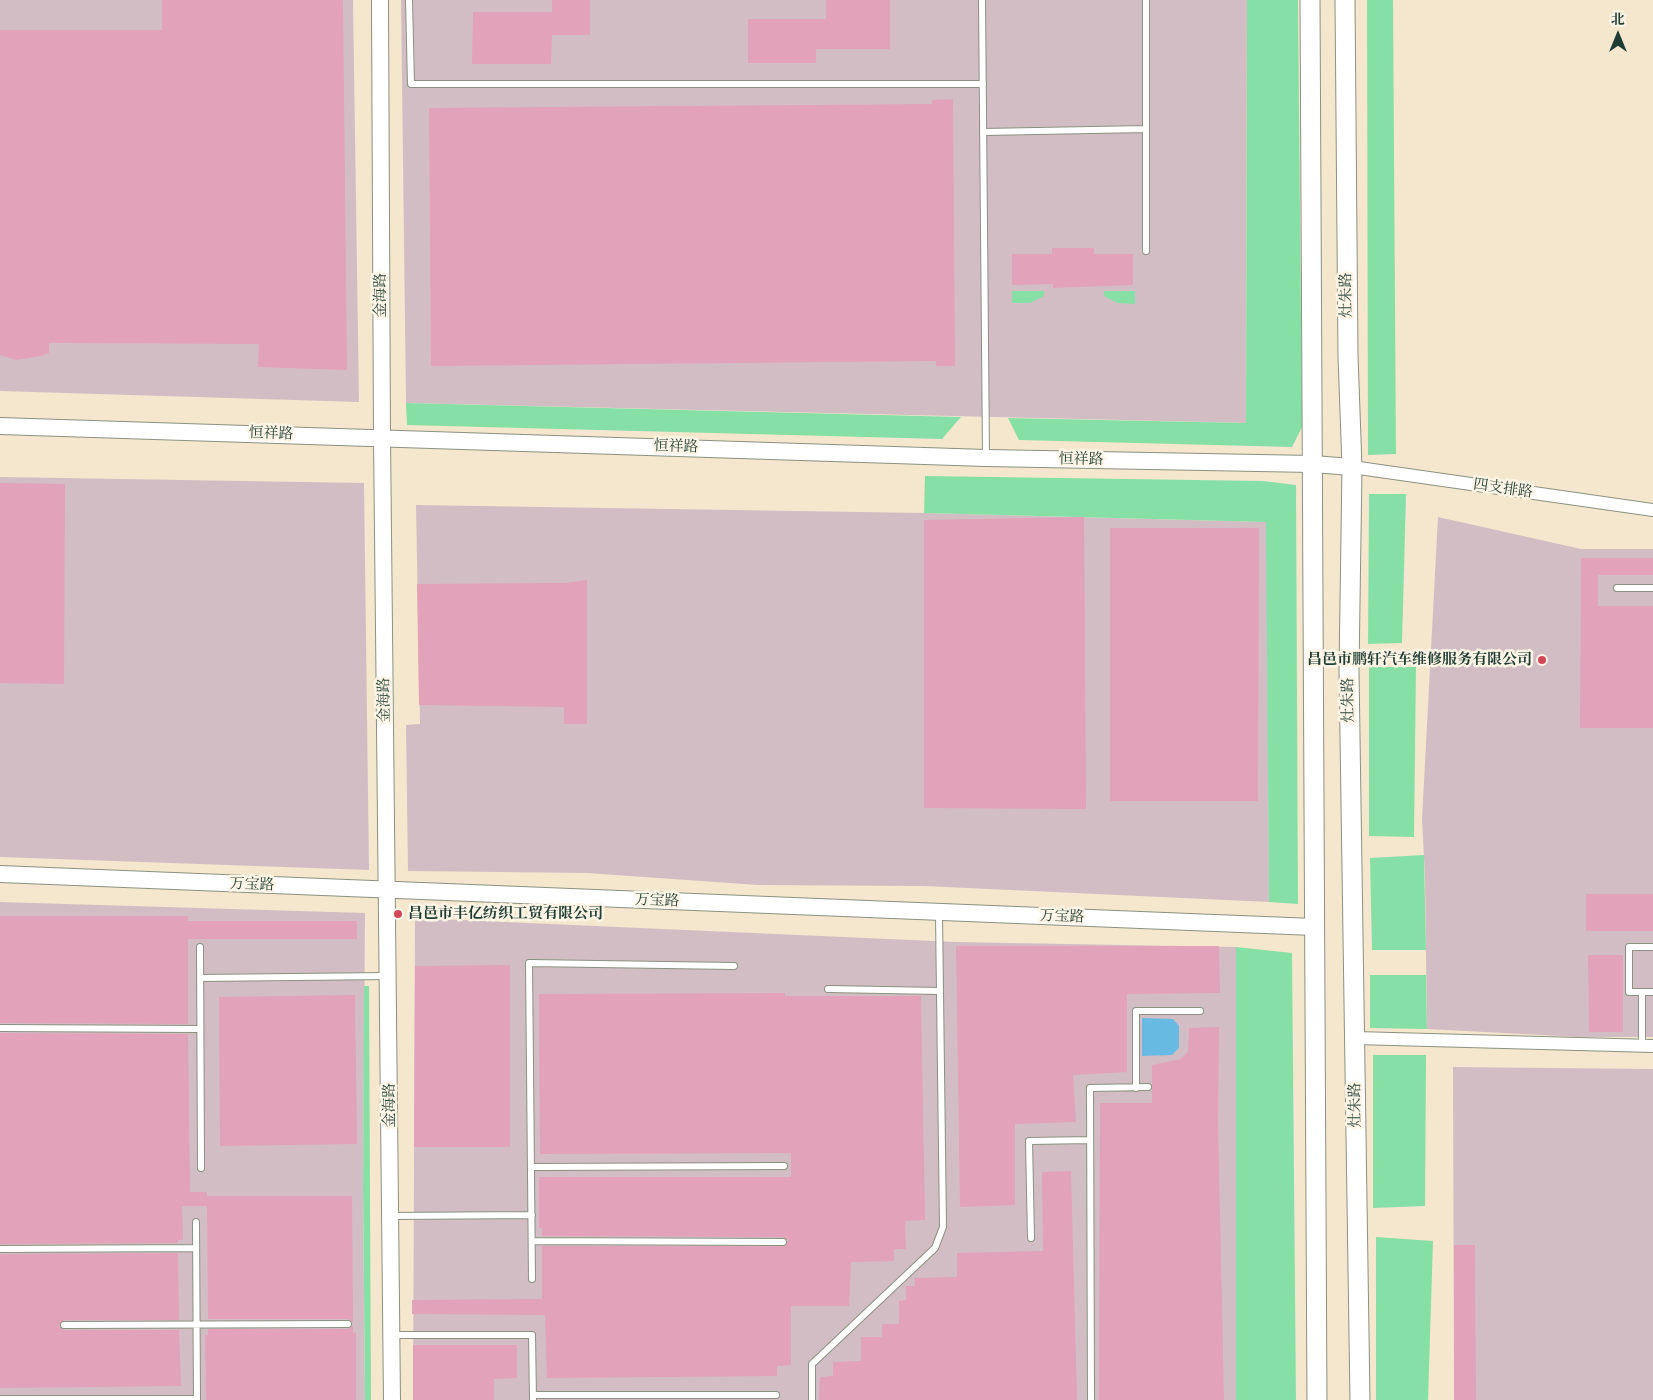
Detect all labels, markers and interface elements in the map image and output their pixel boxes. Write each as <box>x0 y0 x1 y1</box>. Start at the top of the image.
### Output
north arrow <box>1593 10 1643 60</box>
text: 北 <box>1611 11 1625 28</box>
street label: 灶朱路 <box>1338 272 1356 318</box>
street label: 金海路 <box>372 273 390 317</box>
street label: 恒祥路 <box>248 424 294 444</box>
street label: 恒祥路 <box>653 437 699 457</box>
street label: 恒祥路 <box>1058 451 1104 469</box>
street label: 四支排路 <box>1472 476 1534 502</box>
place label: 昌邑市鹏轩汽车维修服务有限公司 <box>1307 651 1532 669</box>
marker: 昌邑市鹏轩汽车维修服务有限公司 <box>1536 654 1548 666</box>
street label: 金海路 <box>376 677 394 723</box>
street label: 灶朱路 <box>1340 677 1358 723</box>
street label: 万宝路 <box>229 875 275 895</box>
street label: 万宝路 <box>634 891 680 911</box>
place label: 昌邑市丰亿纺织工贸有限公司 <box>408 905 603 923</box>
street label: 万宝路 <box>1039 907 1085 927</box>
marker: 昌邑市丰亿纺织工贸有限公司 <box>392 908 404 920</box>
street label: 灶朱路 <box>1347 1082 1365 1128</box>
street label: 金海路 <box>381 1083 399 1127</box>

